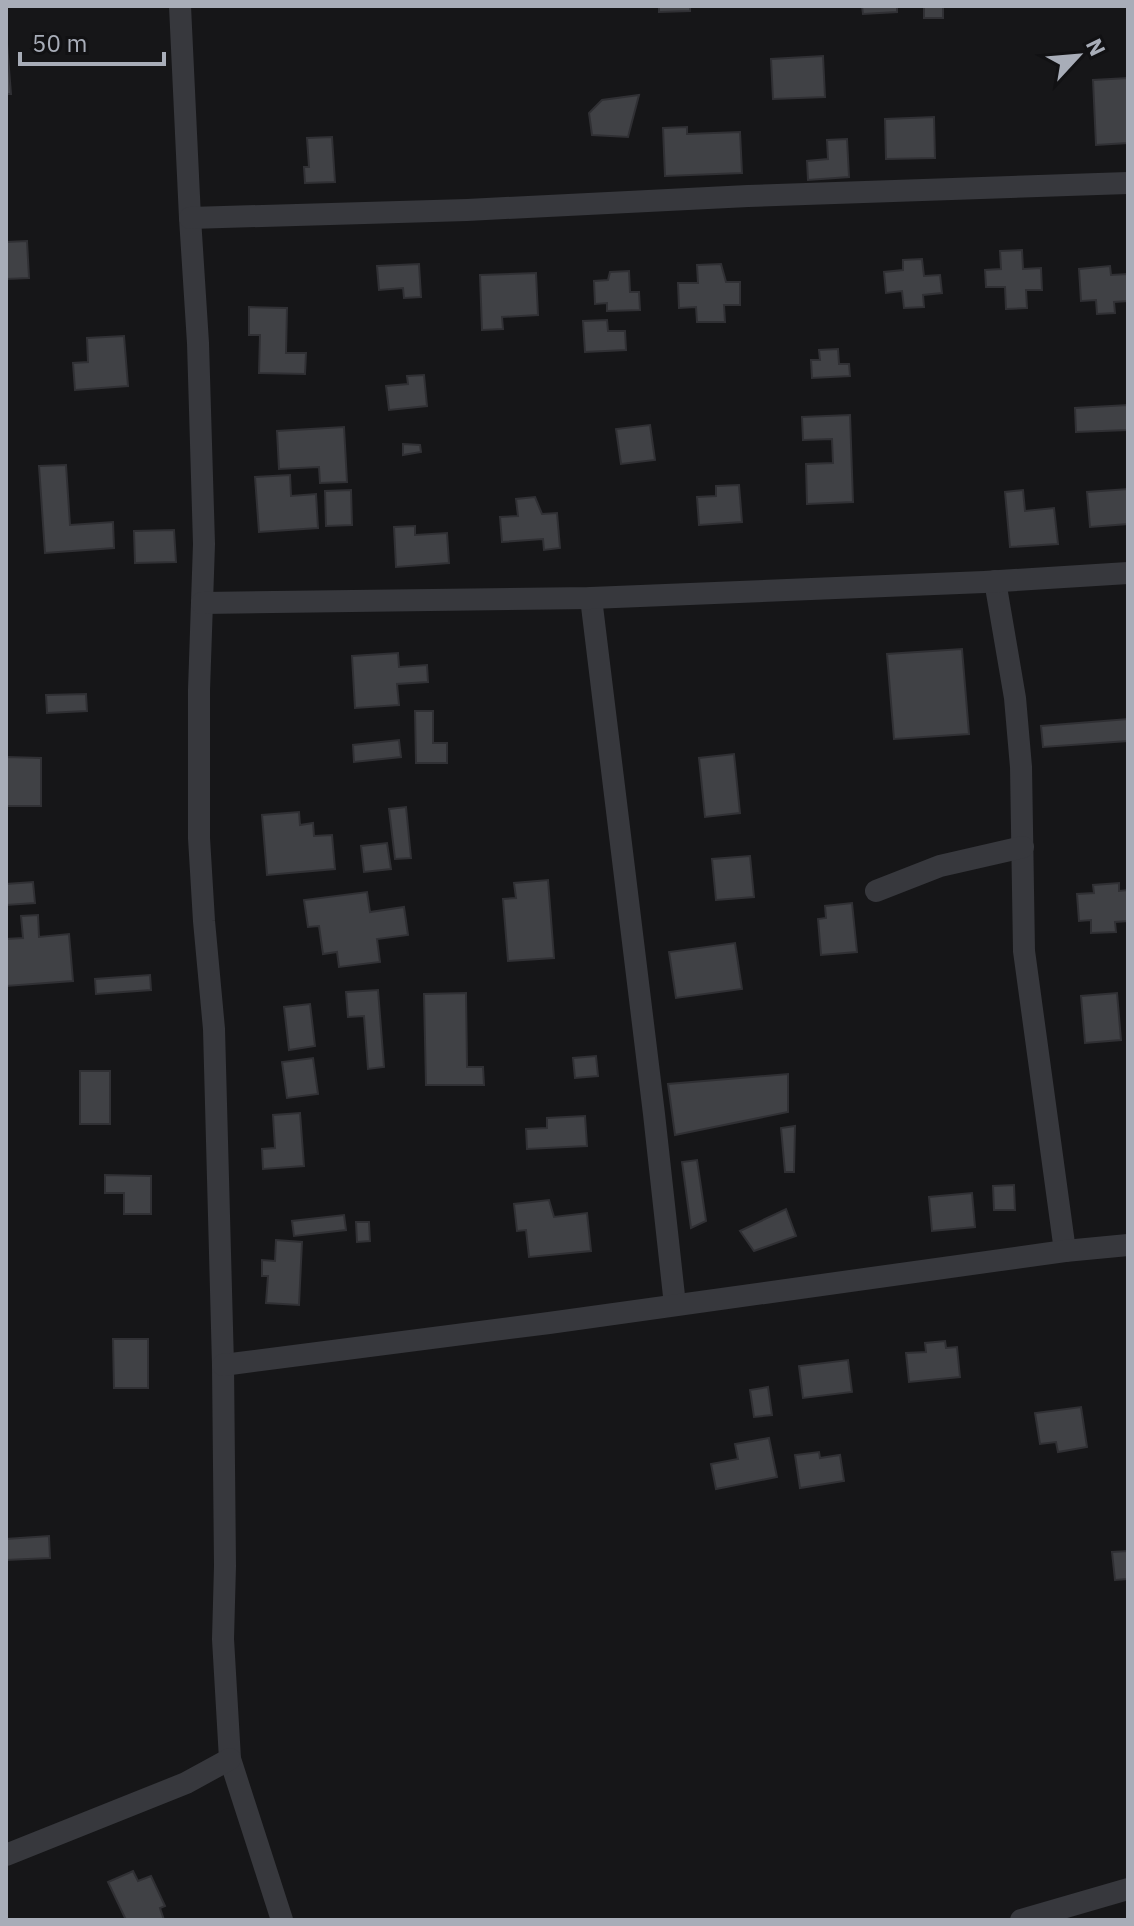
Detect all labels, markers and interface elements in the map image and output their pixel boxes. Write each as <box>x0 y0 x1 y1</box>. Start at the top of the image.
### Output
scale bar <box>20 16 164 66</box>
north arrow <box>1038 16 1118 96</box>
text: 50 m <box>32 27 87 59</box>
text: N <box>1080 33 1113 61</box>

